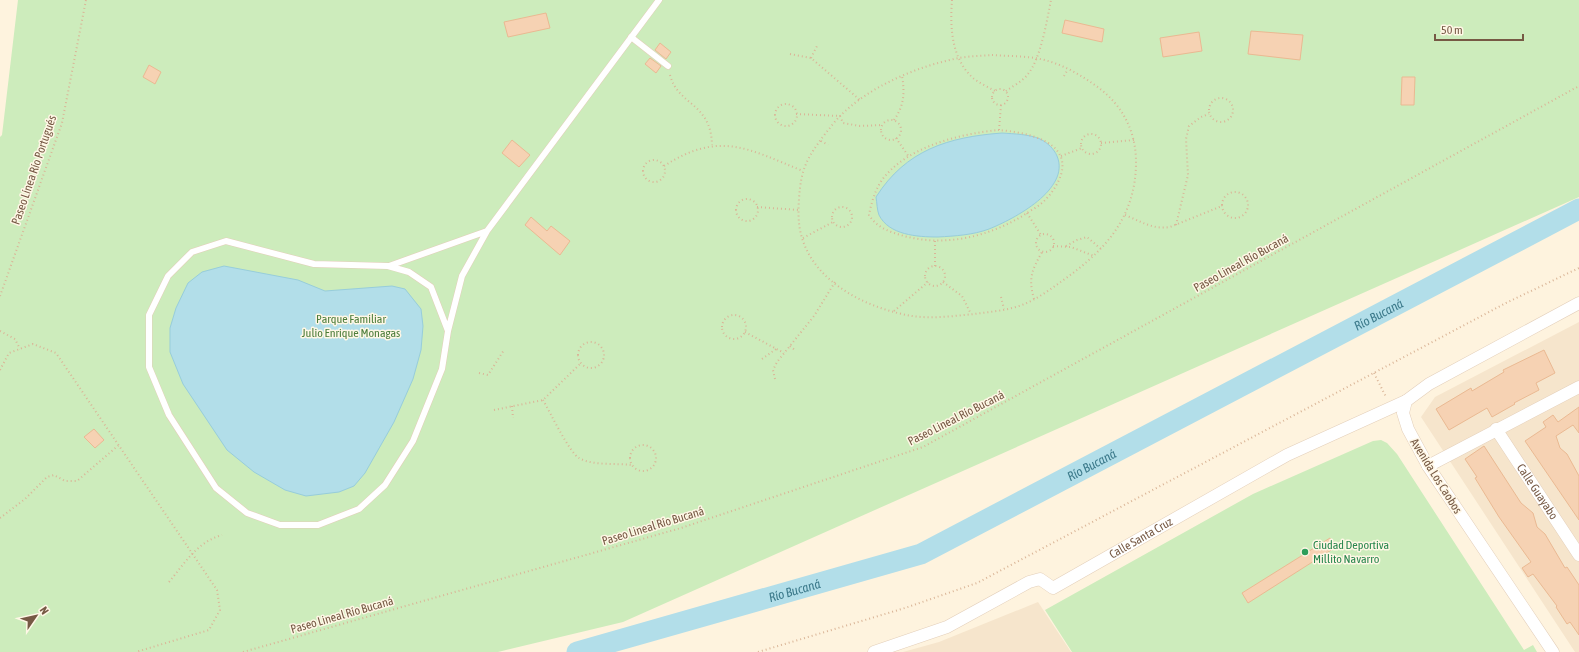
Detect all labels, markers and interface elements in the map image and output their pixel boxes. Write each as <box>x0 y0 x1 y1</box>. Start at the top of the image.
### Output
scale bar <box>1435 16 1523 42</box>
text: 50 m <box>1441 23 1463 37</box>
street label: Paseo Línea Río Portugués <box>9 113 59 227</box>
street label: Paseo Lineal Río Bucaná <box>1191 231 1291 295</box>
water label: Río Bucaná <box>1351 295 1405 333</box>
park label: Parque Familiar Julio Enrique Monagas <box>302 312 400 340</box>
street label: Paseo Lineal Río Bucaná <box>906 388 1006 448</box>
street label: Avenida Los Caobos <box>1407 436 1465 516</box>
water label: Río Bucaná <box>1064 446 1118 484</box>
street label: Calle Guayabo <box>1514 461 1561 522</box>
street label: Paseo Lineal Río Bucaná <box>600 504 706 548</box>
street label: Calle Santa Cruz <box>1107 514 1176 562</box>
place label: Ciudad Deportiva Millito Navarro <box>1313 538 1389 566</box>
marker: Ciudad Deportiva Millito Navarro <box>1300 547 1310 557</box>
water label: Río Bucaná <box>767 576 822 605</box>
street label: Paseo Lineal Río Bucaná <box>289 594 395 636</box>
north arrow <box>16 596 56 636</box>
text: N <box>37 604 51 616</box>

